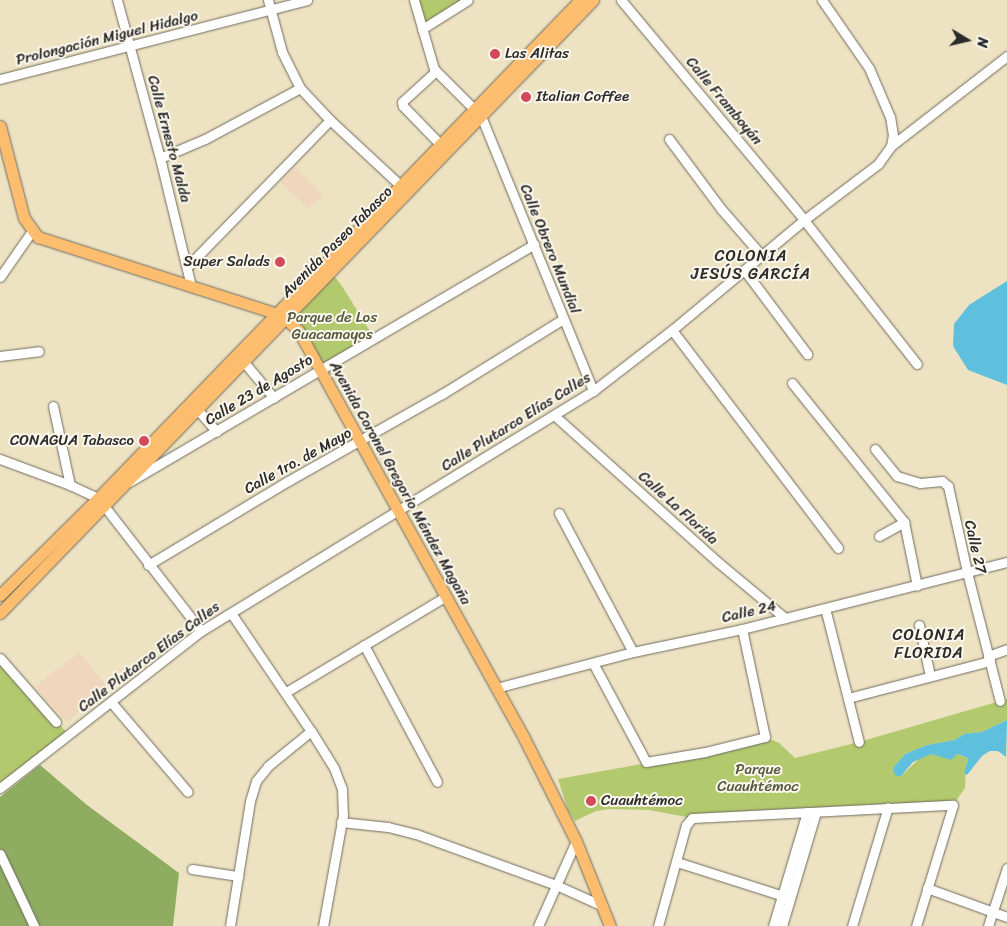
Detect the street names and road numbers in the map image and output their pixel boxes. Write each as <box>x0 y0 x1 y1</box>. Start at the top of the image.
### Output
street label: Prolongación Miguel Hidalgo <box>14 7 200 69</box>
street label: Calle Framboyán <box>682 53 766 149</box>
street label: Calle Ernesto Malda <box>143 73 195 205</box>
street label: Calle Obrero Mundial <box>516 181 584 317</box>
street label: Avenida Paseo Tabasco <box>277 182 397 302</box>
street label: Calle 23 de Agosto <box>202 351 316 429</box>
street label: Avenida Coronel Gregorio Méndez Magaña <box>325 358 475 608</box>
street label: Calle Plutarco Elías Calles <box>438 369 594 475</box>
street label: Calle 1ro. de Mayo <box>241 424 355 498</box>
street label: Calle La Florida <box>634 467 722 549</box>
street label: Calle 27 <box>960 519 990 575</box>
street label: Calle 24 <box>720 597 778 627</box>
street label: Calle Plutarco Elías Calles <box>75 598 223 716</box>

